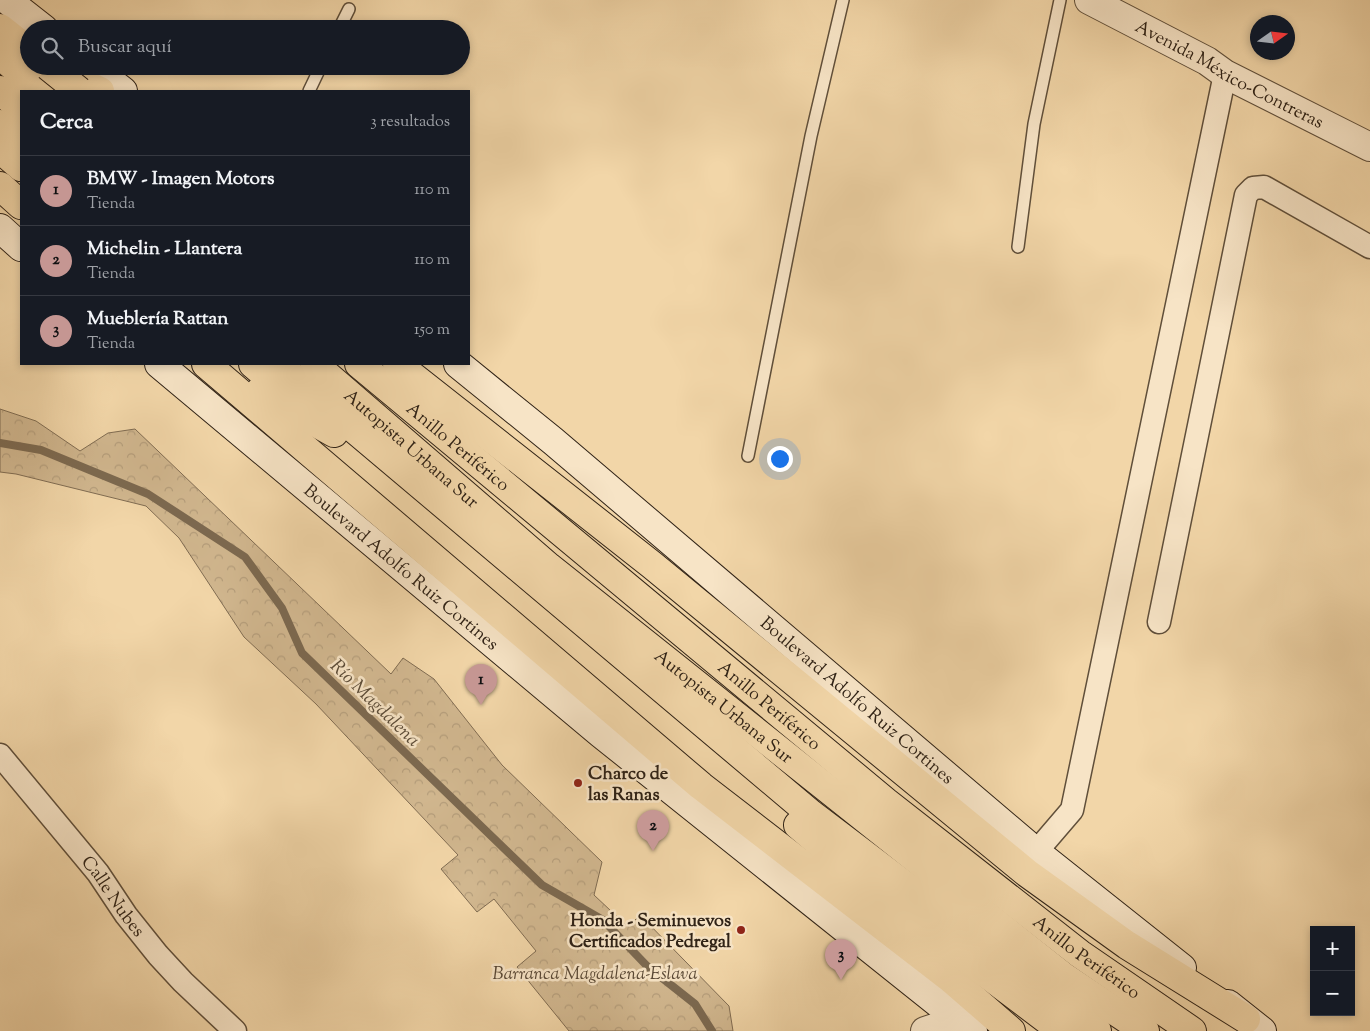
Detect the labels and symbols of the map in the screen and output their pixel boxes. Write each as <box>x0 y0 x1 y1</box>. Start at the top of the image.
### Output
street label: Avenida México-Contreras <box>1130 15 1327 136</box>
north arrow <box>1250 15 1295 60</box>
street label: Autopista Urbana Sur <box>337 384 484 516</box>
street label: Anillo Periférico <box>400 397 514 499</box>
your location <box>767 446 793 472</box>
street label: Boulevard Adolfo Ruiz Cortines <box>297 479 503 658</box>
street label: Boulevard Adolfo Ruiz Cortines <box>754 612 959 792</box>
street label: Autopista Urbana Sur <box>648 644 798 771</box>
water label: Río Magdalena <box>323 654 425 754</box>
street label: Anillo Periférico <box>711 656 826 758</box>
pin: 1 <box>465 664 497 705</box>
place label: Charco de las Ranas <box>588 762 669 809</box>
marker: Charco de las Ranas <box>572 777 584 789</box>
pin: 2 <box>637 810 669 851</box>
street label: Calle Nubes <box>74 851 150 943</box>
place label: Honda - Seminuevos Certificados Pedregal <box>569 909 732 956</box>
street label: Anillo Periférico <box>1026 910 1145 1007</box>
marker: Honda - Seminuevos Certificados Pedregal <box>735 924 747 936</box>
pin: 3 <box>825 939 857 980</box>
park label: Barranca Magdalena-Eslava <box>492 962 698 988</box>

